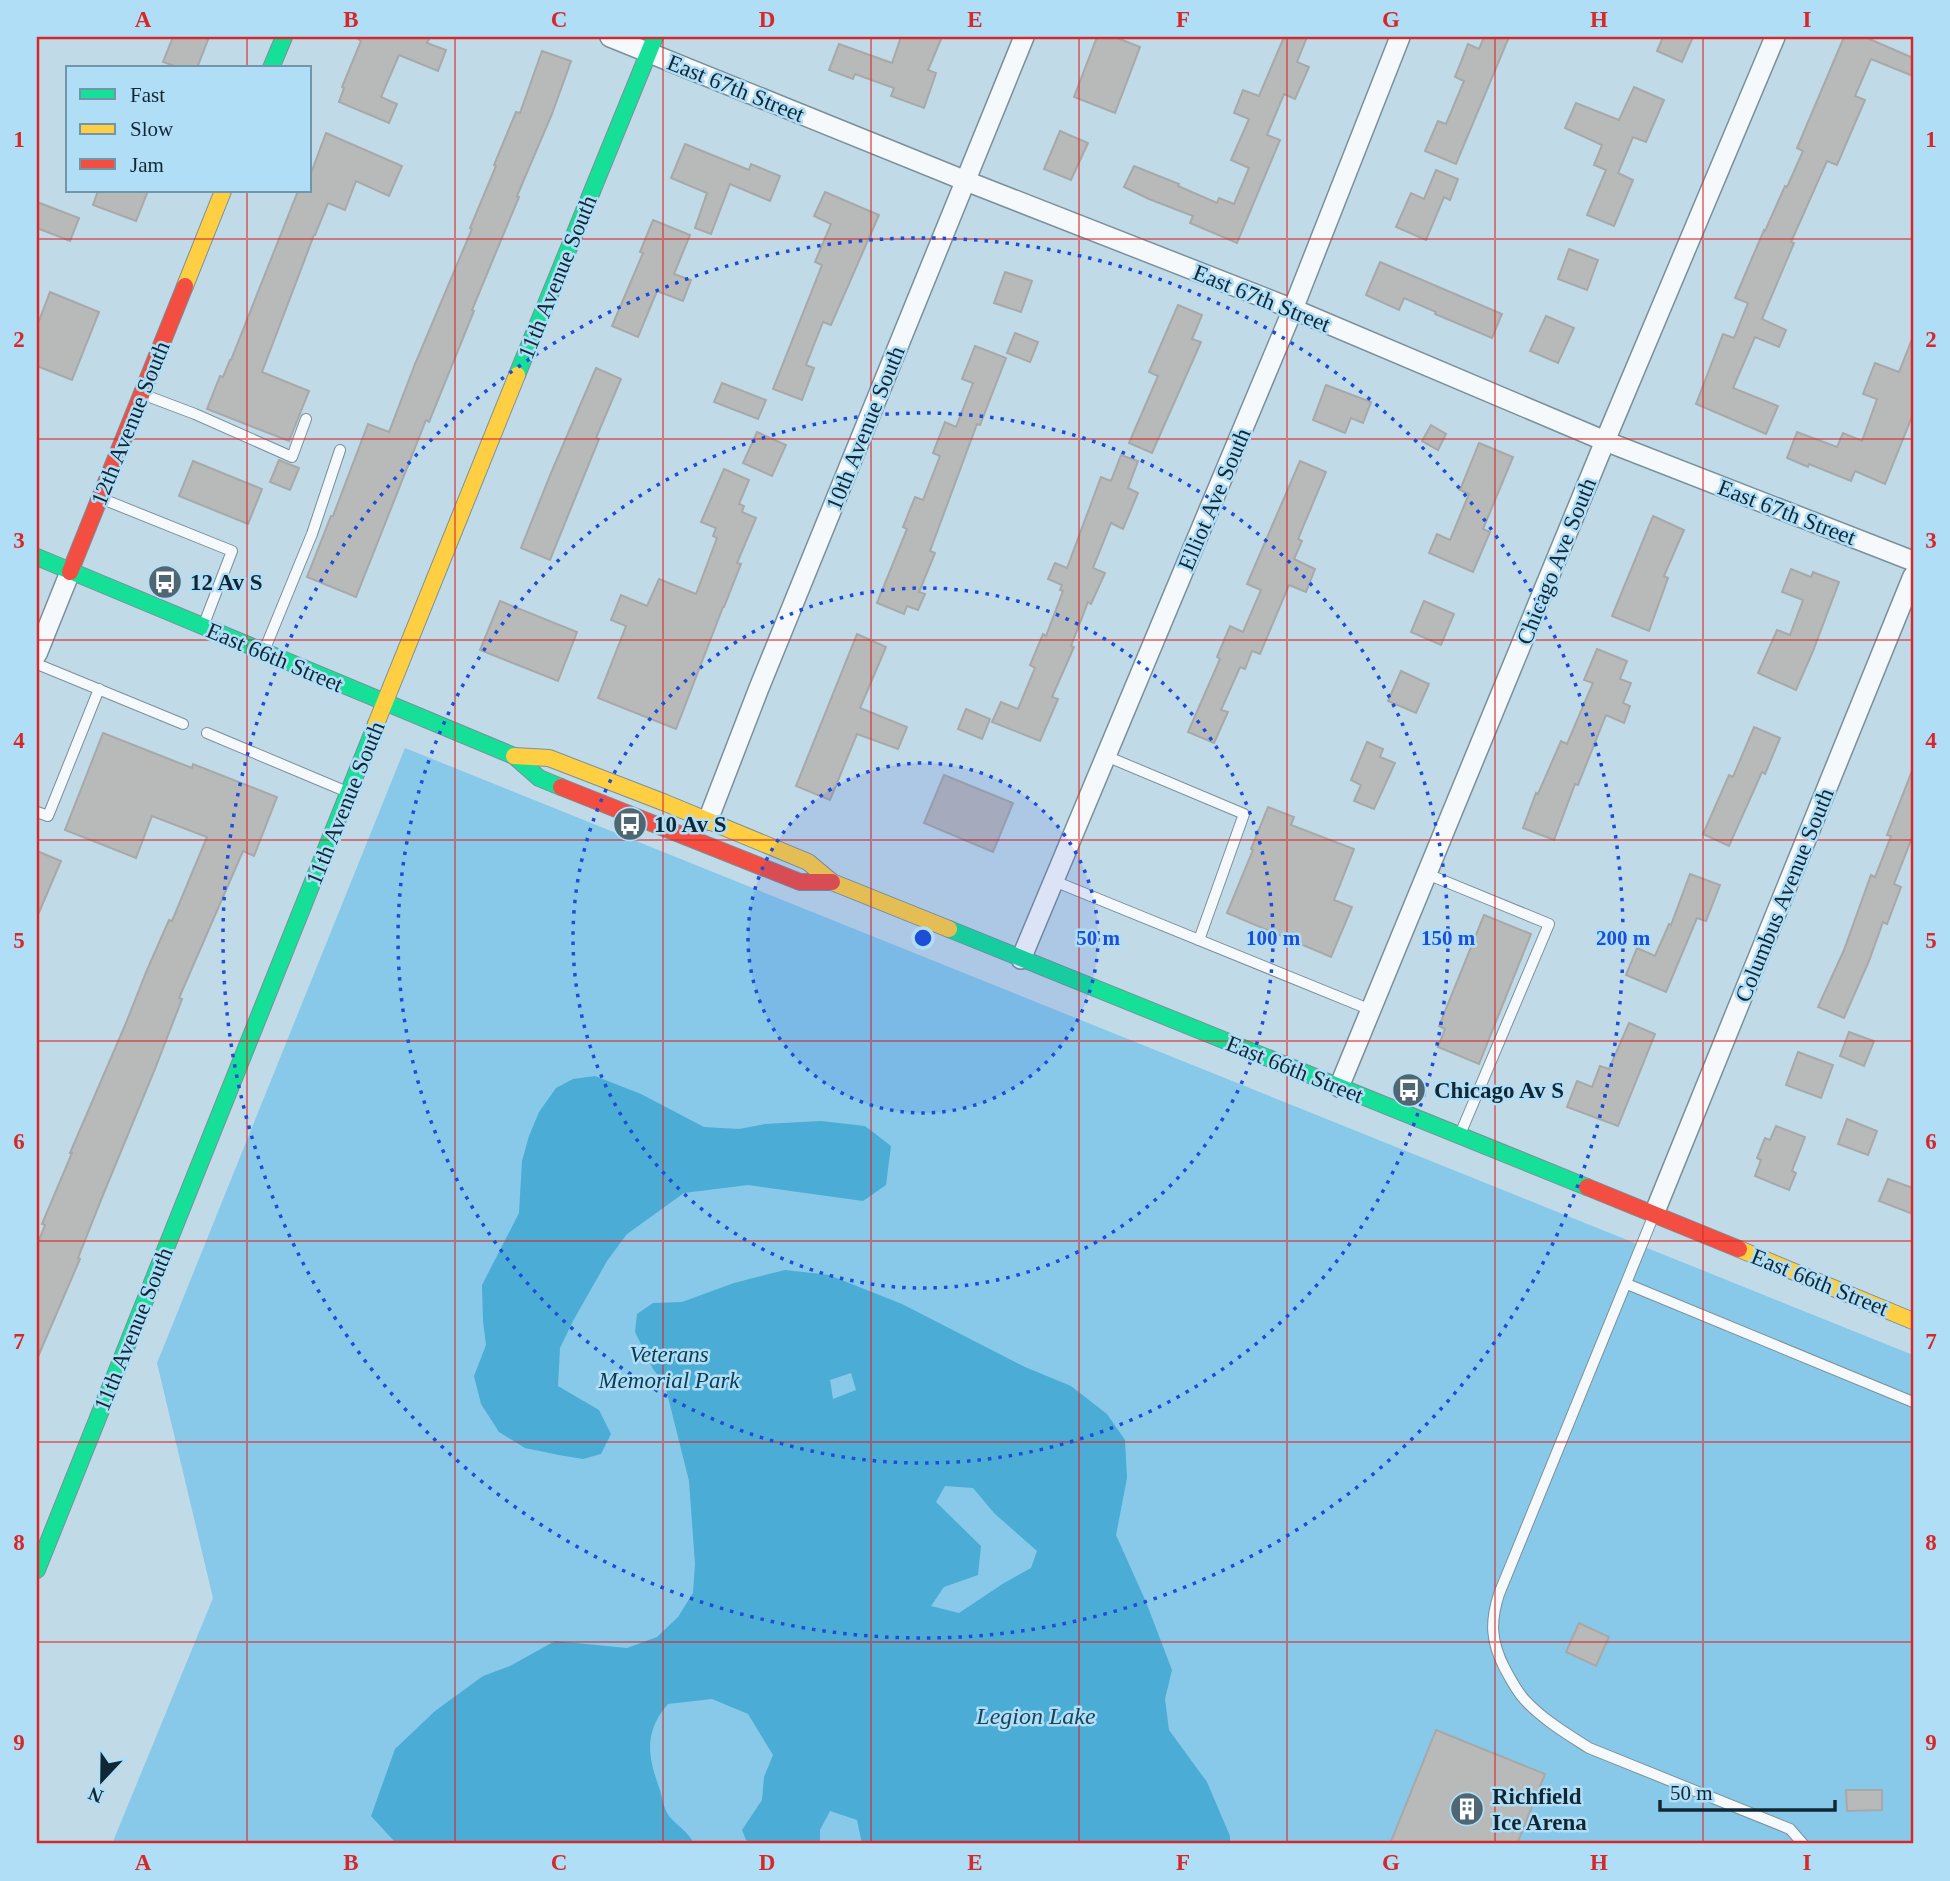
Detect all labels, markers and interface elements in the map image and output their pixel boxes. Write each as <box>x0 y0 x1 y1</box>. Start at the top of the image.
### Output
text: A <box>135 7 152 32</box>
text: B <box>343 7 359 32</box>
text: C <box>551 7 567 32</box>
text: D <box>759 7 775 32</box>
text: E <box>967 7 983 32</box>
text: F <box>1176 7 1190 32</box>
text: G <box>1382 7 1400 32</box>
text: H <box>1590 7 1608 32</box>
text: I <box>1803 7 1812 32</box>
street label: East 67th Street <box>664 50 809 128</box>
legend <box>66 66 312 192</box>
text: Fast <box>130 83 165 107</box>
text: Slow <box>130 117 174 141</box>
text: 1 <box>13 127 25 152</box>
text: 1 <box>1925 127 1937 152</box>
text: Jam <box>130 153 164 177</box>
street label: 11th Avenue South <box>513 191 602 362</box>
street label: East 67th Street <box>1190 260 1335 338</box>
text: 2 <box>13 327 25 352</box>
text: 2 <box>1925 327 1937 352</box>
street label: 12th Avenue South <box>86 337 175 509</box>
street label: 10th Avenue South <box>821 342 910 514</box>
street label: Elliot Ave South <box>1173 424 1256 574</box>
street label: Chicago Ave South <box>1512 474 1601 648</box>
street label: East 67th Street <box>1714 475 1860 550</box>
text: 3 <box>13 528 25 553</box>
text: 3 <box>1925 528 1937 553</box>
bus stop icon: 12 Av S <box>146 563 184 601</box>
place label: 12 Av S <box>190 570 262 595</box>
street label: East 66th Street <box>203 618 347 698</box>
street label: 11th Avenue South <box>301 717 390 888</box>
text: 4 <box>13 728 25 753</box>
text: 4 <box>1925 728 1937 753</box>
street label: Columbus Avenue South <box>1730 784 1839 1006</box>
bus stop icon: 10 Av S <box>611 805 649 843</box>
place label: 10 Av S <box>654 812 726 837</box>
centre of rings <box>911 926 935 950</box>
text: 50 m <box>1076 926 1120 950</box>
text: 100 m <box>1246 926 1301 950</box>
text: 150 m <box>1421 926 1476 950</box>
text: 200 m <box>1596 926 1651 950</box>
text: 5 <box>13 928 25 953</box>
text: 5 <box>1925 928 1937 953</box>
street label: East 66th Street <box>1223 1031 1368 1109</box>
bus stop icon: Chicago Av S <box>1390 1071 1428 1109</box>
place label: Chicago Av S <box>1434 1078 1564 1103</box>
text: 6 <box>13 1129 25 1154</box>
text: 6 <box>1925 1129 1937 1154</box>
street label: 11th Avenue South <box>89 1243 178 1414</box>
street label: East 66th Street <box>1748 1244 1893 1322</box>
text: 7 <box>13 1329 25 1354</box>
text: 7 <box>1925 1329 1937 1354</box>
park label: Veterans Memorial Park <box>597 1342 740 1393</box>
text: 8 <box>13 1530 25 1555</box>
text: 8 <box>1925 1530 1937 1555</box>
water label: Legion Lake <box>975 1703 1096 1729</box>
text: 9 <box>13 1730 25 1755</box>
text: 9 <box>1925 1730 1937 1755</box>
north arrow <box>66 1744 136 1814</box>
scale bar <box>1660 1769 1834 1813</box>
text: 50 m <box>1670 1781 1713 1805</box>
text: N <box>85 1783 106 1808</box>
place label: Richfield Ice Arena <box>1492 1784 1587 1835</box>
building icon: Richfield Ice Arena <box>1448 1790 1486 1828</box>
text: A <box>135 1850 152 1875</box>
text: B <box>343 1850 359 1875</box>
text: C <box>551 1850 567 1875</box>
text: D <box>759 1850 775 1875</box>
text: E <box>967 1850 983 1875</box>
text: F <box>1176 1850 1190 1875</box>
text: G <box>1382 1850 1400 1875</box>
text: H <box>1590 1850 1608 1875</box>
text: I <box>1803 1850 1812 1875</box>

